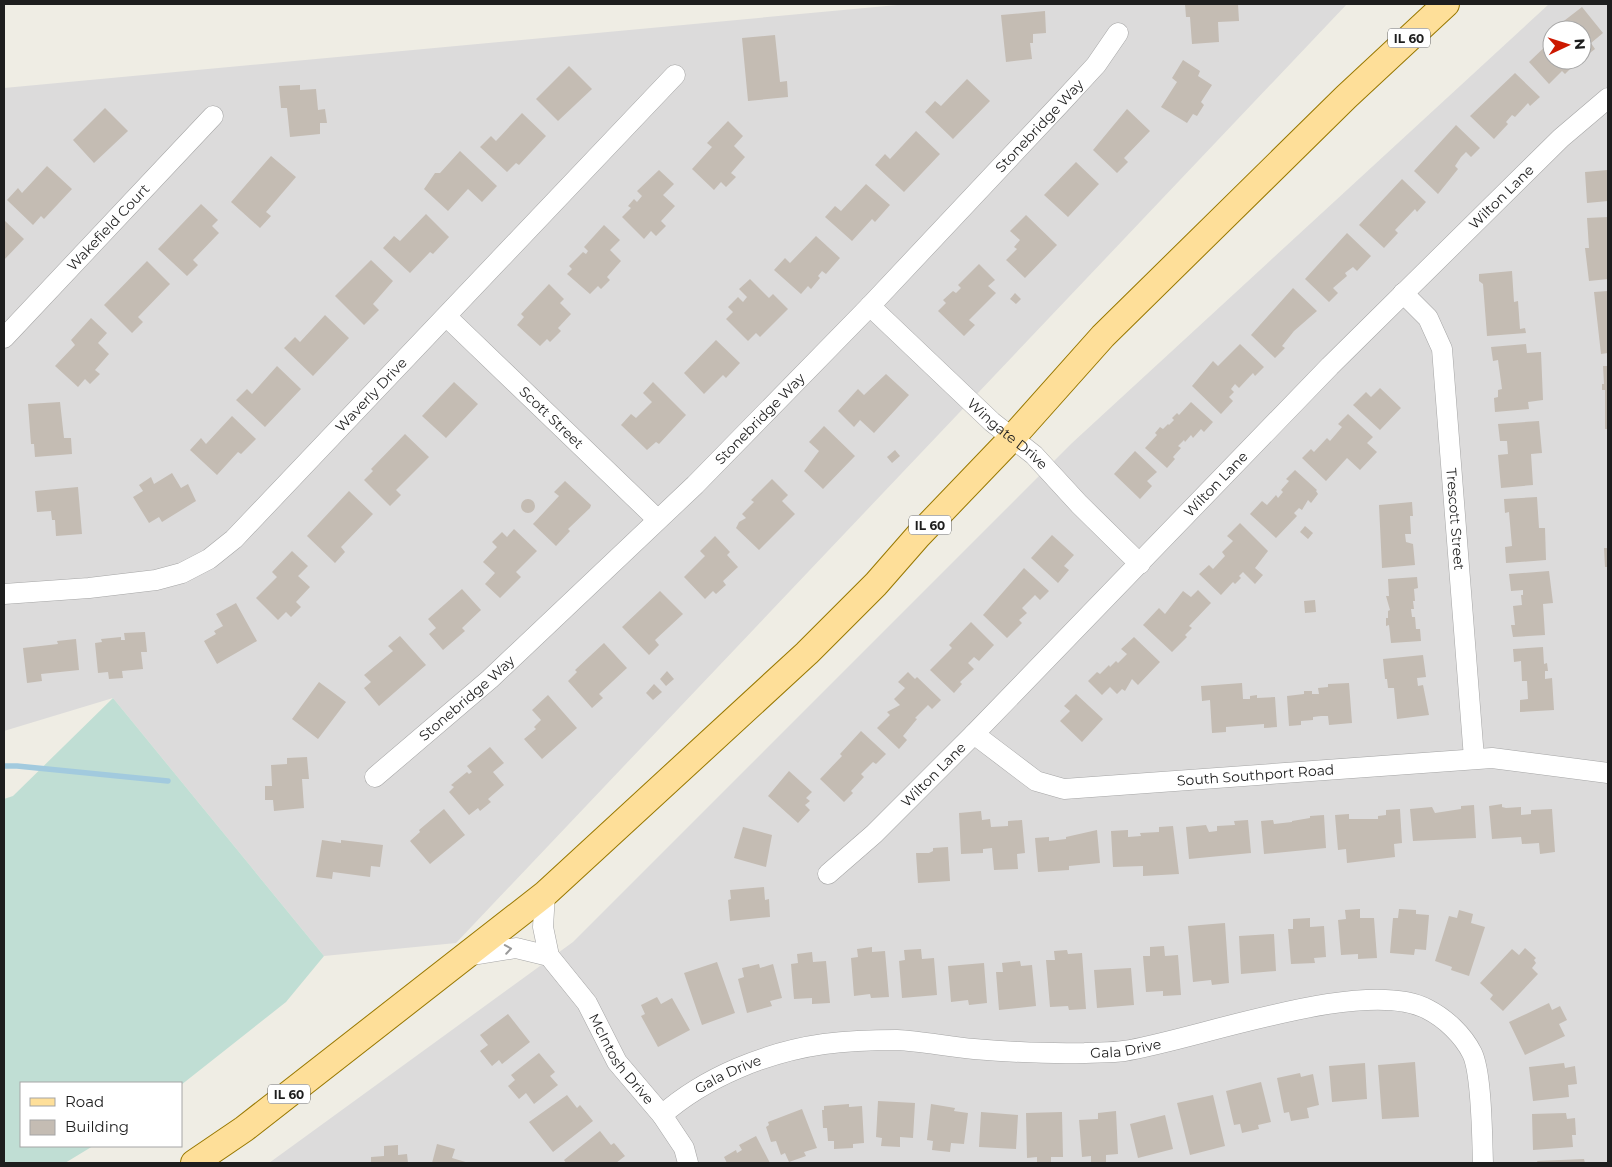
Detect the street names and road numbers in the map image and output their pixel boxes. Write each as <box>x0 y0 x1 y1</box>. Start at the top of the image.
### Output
road number: IL 60 <box>1388 28 1430 48</box>
street label: Stonebridge Way <box>991 75 1088 176</box>
street label: Wilton Lane <box>1465 161 1538 233</box>
street label: Wakefield Court <box>63 180 154 275</box>
street label: Waverly Drive <box>331 354 411 436</box>
street label: Stonebridge Way <box>711 369 809 468</box>
street label: Scott Street <box>516 382 588 453</box>
street label: Wingate Drive <box>964 394 1052 473</box>
street label: Wilton Lane <box>1180 448 1252 521</box>
street label: Trescott Street <box>1442 467 1468 571</box>
road number: IL 60 <box>909 516 951 534</box>
street label: Stonebridge Way <box>415 651 519 745</box>
street label: Wilton Lane <box>897 738 970 811</box>
street label: South Southport Road <box>1176 760 1335 790</box>
street label: McIntosh Drive <box>585 1010 658 1108</box>
street label: Gala Drive <box>1090 1035 1163 1062</box>
street label: Gala Drive <box>691 1051 764 1098</box>
road number: IL 60 <box>268 1084 310 1104</box>

